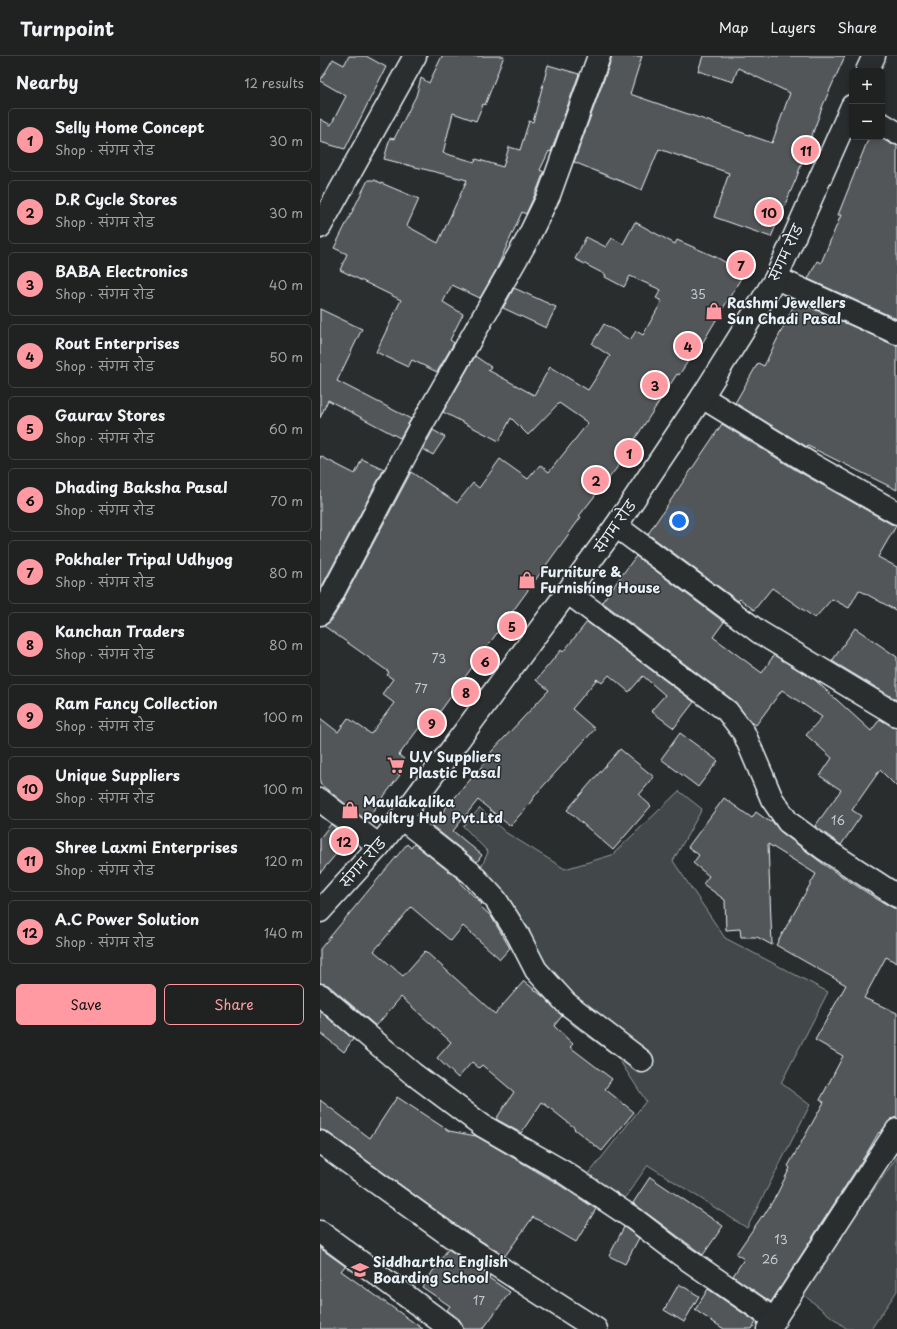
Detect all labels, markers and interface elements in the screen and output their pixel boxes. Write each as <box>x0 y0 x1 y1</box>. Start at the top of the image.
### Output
text: Turnpoint <box>20 14 114 42</box>
text: Map <box>719 17 749 38</box>
text: Layers <box>771 17 816 38</box>
text: Share <box>838 17 877 38</box>
map controls <box>849 68 885 140</box>
button: + <box>849 68 885 104</box>
text: Nearby <box>16 69 78 95</box>
text: 12 results <box>244 73 304 92</box>
button: − <box>849 104 885 140</box>
text: Selly Home Concept <box>55 115 204 138</box>
text: 1 <box>27 131 33 150</box>
text: 30 m <box>269 131 303 150</box>
pin: 11 <box>793 135 819 165</box>
text: Shop · संगम रोड <box>55 140 154 159</box>
text: D.R Cycle Stores <box>55 187 177 210</box>
pin: 10 <box>756 197 782 227</box>
text: 2 <box>25 203 35 222</box>
text: 30 m <box>269 203 303 222</box>
text: Shop · संगम रोड <box>55 212 154 231</box>
street label: संगम रोड <box>763 220 808 285</box>
pin: 7 <box>728 250 754 280</box>
text: BABA Electronics <box>55 259 188 282</box>
text: 3 <box>26 275 34 294</box>
text: 40 m <box>269 275 303 294</box>
text: Shop · संगम रोड <box>55 284 154 303</box>
house number: 35 <box>690 285 706 303</box>
place label: Rashmi Jewellers Sun Chadi Pasal <box>727 292 846 329</box>
shop icon: Rashmi Jewellers Sun Chadi Pasal <box>704 301 724 321</box>
text: Rout Enterprises <box>55 331 179 354</box>
pin: 4 <box>675 331 701 361</box>
text: 4 <box>26 347 34 366</box>
text: 50 m <box>269 347 303 366</box>
text: Shop · संगम रोड <box>55 356 154 375</box>
pin: 3 <box>642 370 668 400</box>
text: Gaurav Stores <box>55 403 165 426</box>
text: 5 <box>26 419 34 438</box>
text: 60 m <box>269 419 303 438</box>
text: Shop · संगम रोड <box>55 428 154 447</box>
pin: 1 <box>616 438 642 468</box>
pin: 2 <box>583 465 609 495</box>
text: Dhading Baksha Pasal <box>55 475 228 498</box>
text: 6 <box>25 491 35 510</box>
text: 70 m <box>270 491 303 510</box>
street label: संगम रोड <box>588 495 641 558</box>
text: Shop · संगम रोड <box>55 500 154 519</box>
your location <box>669 511 689 531</box>
text: Pokhaler Tripal Udhyog <box>55 547 233 570</box>
place label: Furniture & Furnishing House <box>540 561 661 598</box>
text: 7 <box>26 563 34 582</box>
text: 80 m <box>269 563 303 582</box>
shop icon: Furniture & Furnishing House <box>517 570 537 590</box>
text: Shop · संगम रोड <box>55 572 154 591</box>
pin: 5 <box>499 611 525 641</box>
text: Kanchan Traders <box>55 619 185 642</box>
text: 8 <box>26 635 34 654</box>
text: 80 m <box>269 635 303 654</box>
text: Shop · संगम रोड <box>55 644 154 663</box>
pin: 6 <box>472 646 498 676</box>
house number: 73 <box>432 649 446 667</box>
pin: 8 <box>453 677 479 707</box>
house number: 77 <box>414 679 428 697</box>
text: Ram Fancy Collection <box>55 691 218 714</box>
text: 9 <box>26 707 34 726</box>
text: 100 m <box>263 707 303 726</box>
pin: 9 <box>419 708 445 738</box>
text: Shop · संगम रोड <box>55 716 154 735</box>
place label: U.V Suppliers Plastic Pasal <box>409 746 501 783</box>
supermarket icon: U.V Suppliers Plastic Pasal <box>386 755 406 775</box>
text: Unique Suppliers <box>55 763 180 786</box>
text: 10 <box>22 779 38 798</box>
text: 100 m <box>263 779 303 798</box>
text: Shop · संगम रोड <box>55 788 154 807</box>
place label: Maulakalika Poultry Hub Pvt.Ltd <box>363 791 503 828</box>
shop icon: Maulakalika Poultry Hub Pvt.Ltd <box>340 800 360 820</box>
house number: 16 <box>831 811 845 829</box>
pin: 12 <box>331 826 357 856</box>
street label: संगम रोड <box>335 832 391 893</box>
text: Shree Laxmi Enterprises <box>55 835 238 858</box>
text: 11 <box>24 851 36 870</box>
text: 120 m <box>264 851 303 870</box>
text: Shop · संगम रोड <box>55 860 154 879</box>
text: A.C Power Solution <box>55 907 199 930</box>
text: 12 <box>22 923 38 942</box>
text: 140 m <box>264 923 303 942</box>
text: Shop · संगम रोड <box>55 932 154 951</box>
button: Save <box>16 984 156 1025</box>
button: Share <box>164 984 304 1025</box>
house number: 13 <box>774 1230 788 1248</box>
house number: 26 <box>762 1250 778 1268</box>
place label: Siddhartha English Boarding School <box>373 1251 508 1288</box>
school or university icon: Siddhartha English Boarding School <box>350 1260 370 1280</box>
house number: 17 <box>473 1291 485 1309</box>

